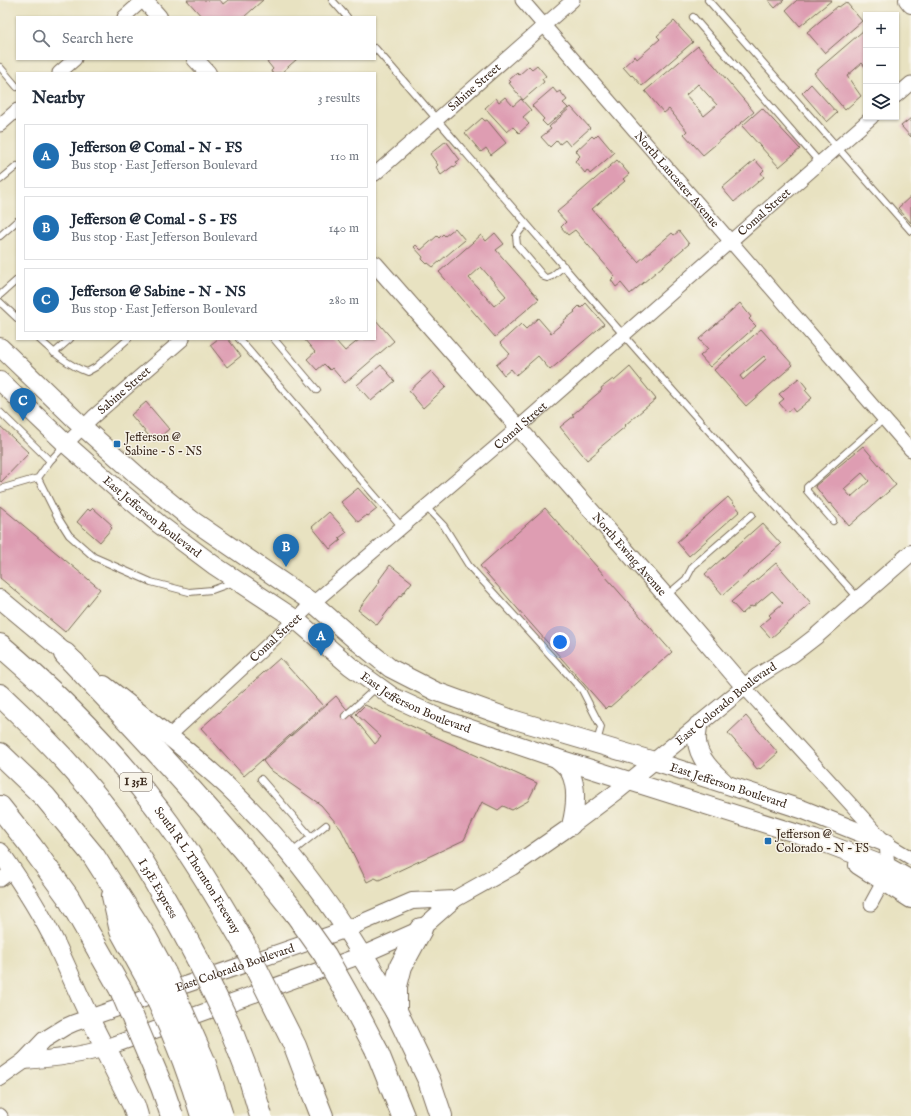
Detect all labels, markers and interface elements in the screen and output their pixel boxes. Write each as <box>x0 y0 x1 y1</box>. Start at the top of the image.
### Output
map controls <box>863 12 899 120</box>
button: + <box>863 12 899 48</box>
search box <box>16 16 376 60</box>
icon: search <box>30 27 52 49</box>
text: Search here <box>62 29 133 48</box>
button: − <box>863 48 899 84</box>
street label: Sabine Street <box>445 60 504 114</box>
button: layers <box>863 84 899 120</box>
text: Nearby <box>32 88 85 109</box>
text: 3 results <box>318 90 360 107</box>
street label: North Lancaster Avenue <box>631 128 723 231</box>
text: Jefferson @ Comal - N - FS <box>71 138 242 157</box>
text: A <box>42 148 50 165</box>
text: 110 m <box>330 148 359 165</box>
text: Bus stop · East Jefferson Boulevard <box>71 157 257 174</box>
street label: Comal Street <box>735 185 793 239</box>
text: Jefferson @ Comal - S - FS <box>71 210 237 229</box>
text: B <box>42 220 50 237</box>
text: 140 m <box>329 220 359 237</box>
text: Bus stop · East Jefferson Boulevard <box>71 229 257 246</box>
text: Jefferson @ Sabine - N - NS <box>71 282 246 301</box>
text: C <box>41 292 51 309</box>
text: 280 m <box>329 292 359 309</box>
text: Bus stop · East Jefferson Boulevard <box>71 301 257 318</box>
street label: Sabine Street <box>94 363 153 417</box>
pin: C <box>10 388 36 421</box>
street label: Comal Street <box>491 398 550 453</box>
place label: Jefferson @ Sabine - S - NS <box>123 430 202 459</box>
marker: Jefferson @ Sabine - S - NS <box>112 439 122 449</box>
street label: East Jefferson Boulevard <box>100 473 205 561</box>
street label: North Ewing Avenue <box>589 510 670 599</box>
pin: B <box>273 534 299 567</box>
street label: Comal Street <box>246 610 305 665</box>
pin: A <box>308 623 334 656</box>
your location <box>550 632 570 652</box>
street label: East Colorado Boulevard <box>672 659 780 748</box>
street label: East Jefferson Boulevard <box>358 669 473 736</box>
street label: East Jefferson Boulevard <box>668 759 789 812</box>
road number: I 35E <box>120 773 152 791</box>
street label: South R L Thornton Freeway <box>151 803 244 937</box>
place label: Jefferson @ Colorado - N - FS <box>774 827 869 856</box>
marker: Jefferson @ Colorado - N - FS <box>763 836 773 846</box>
street label: I 35E Express <box>135 856 181 921</box>
street label: East Colorado Boulevard <box>173 940 297 995</box>

